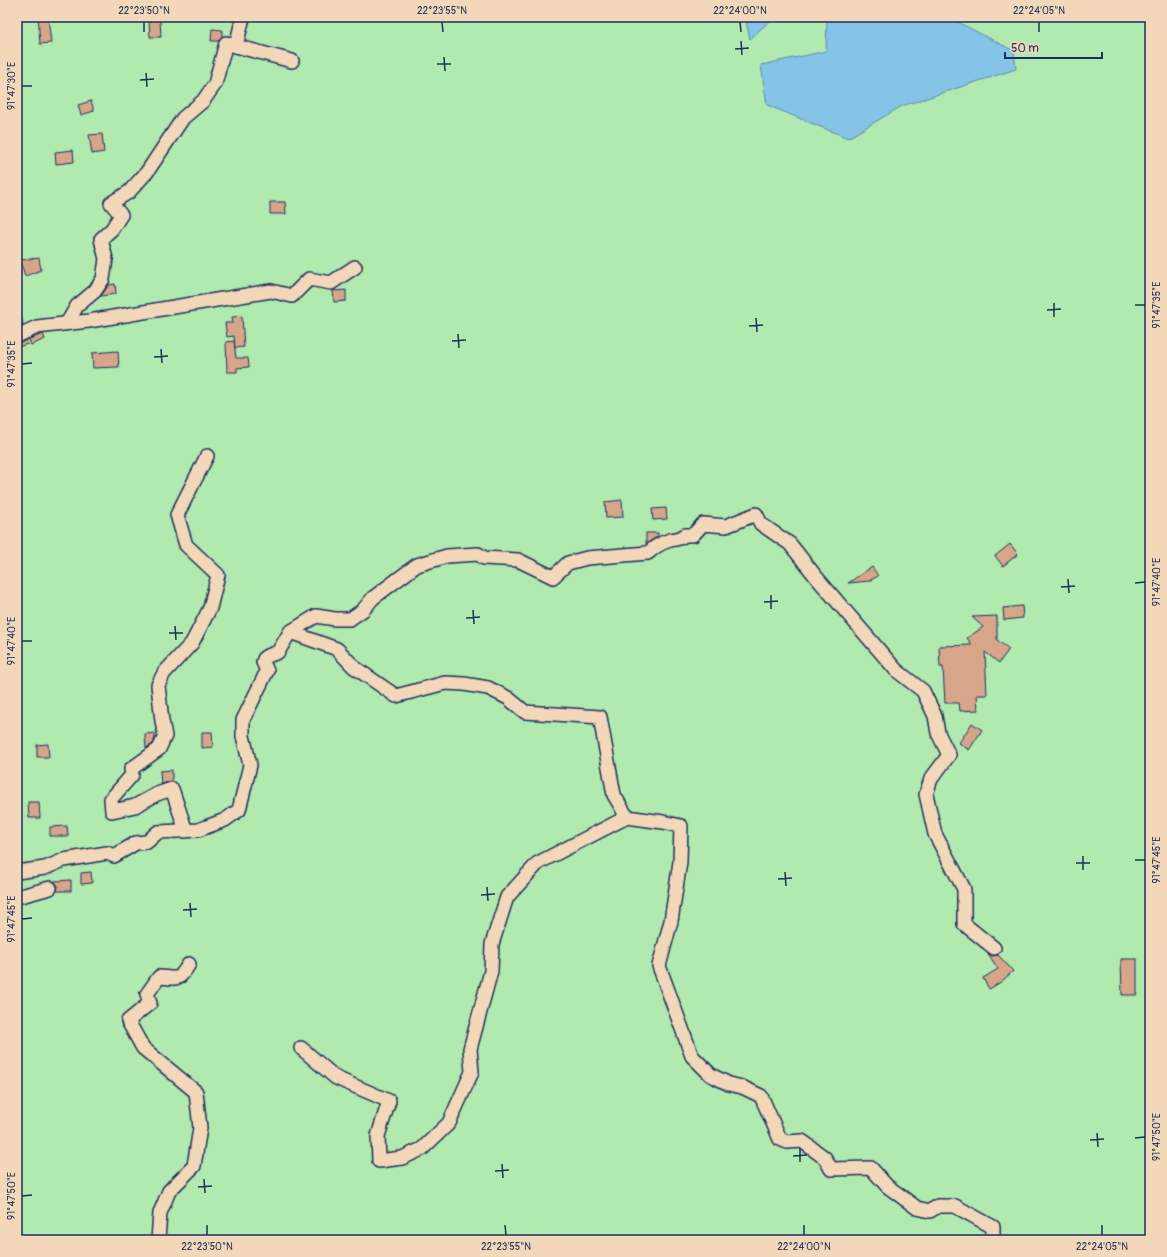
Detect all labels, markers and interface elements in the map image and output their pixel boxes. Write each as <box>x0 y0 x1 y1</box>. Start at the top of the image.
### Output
text: 22°23'50"N <box>118 5 170 17</box>
text: 22°23'55"N <box>417 5 467 17</box>
text: 22°24'00"N <box>713 5 767 17</box>
text: 22°24'05"N <box>1013 5 1065 17</box>
scale bar <box>1005 34 1102 60</box>
text: 50 m <box>1011 41 1039 56</box>
text: 91°47'30"E <box>6 62 18 110</box>
text: 91°47'35"E <box>1151 282 1163 328</box>
text: 91°47'35"E <box>6 341 18 387</box>
text: 91°47'40"E <box>1151 558 1163 606</box>
text: 91°47'40"E <box>6 617 18 665</box>
text: 91°47'45"E <box>1151 837 1163 884</box>
text: 91°47'45"E <box>6 896 18 943</box>
text: 91°47'50"E <box>1151 1113 1163 1161</box>
text: 91°47'50"E <box>6 1172 18 1220</box>
text: 22°23'50"N <box>181 1241 233 1253</box>
text: 22°23'55"N <box>481 1241 531 1253</box>
text: 22°24'00"N <box>777 1241 831 1253</box>
text: 22°24'05"N <box>1076 1241 1128 1253</box>

